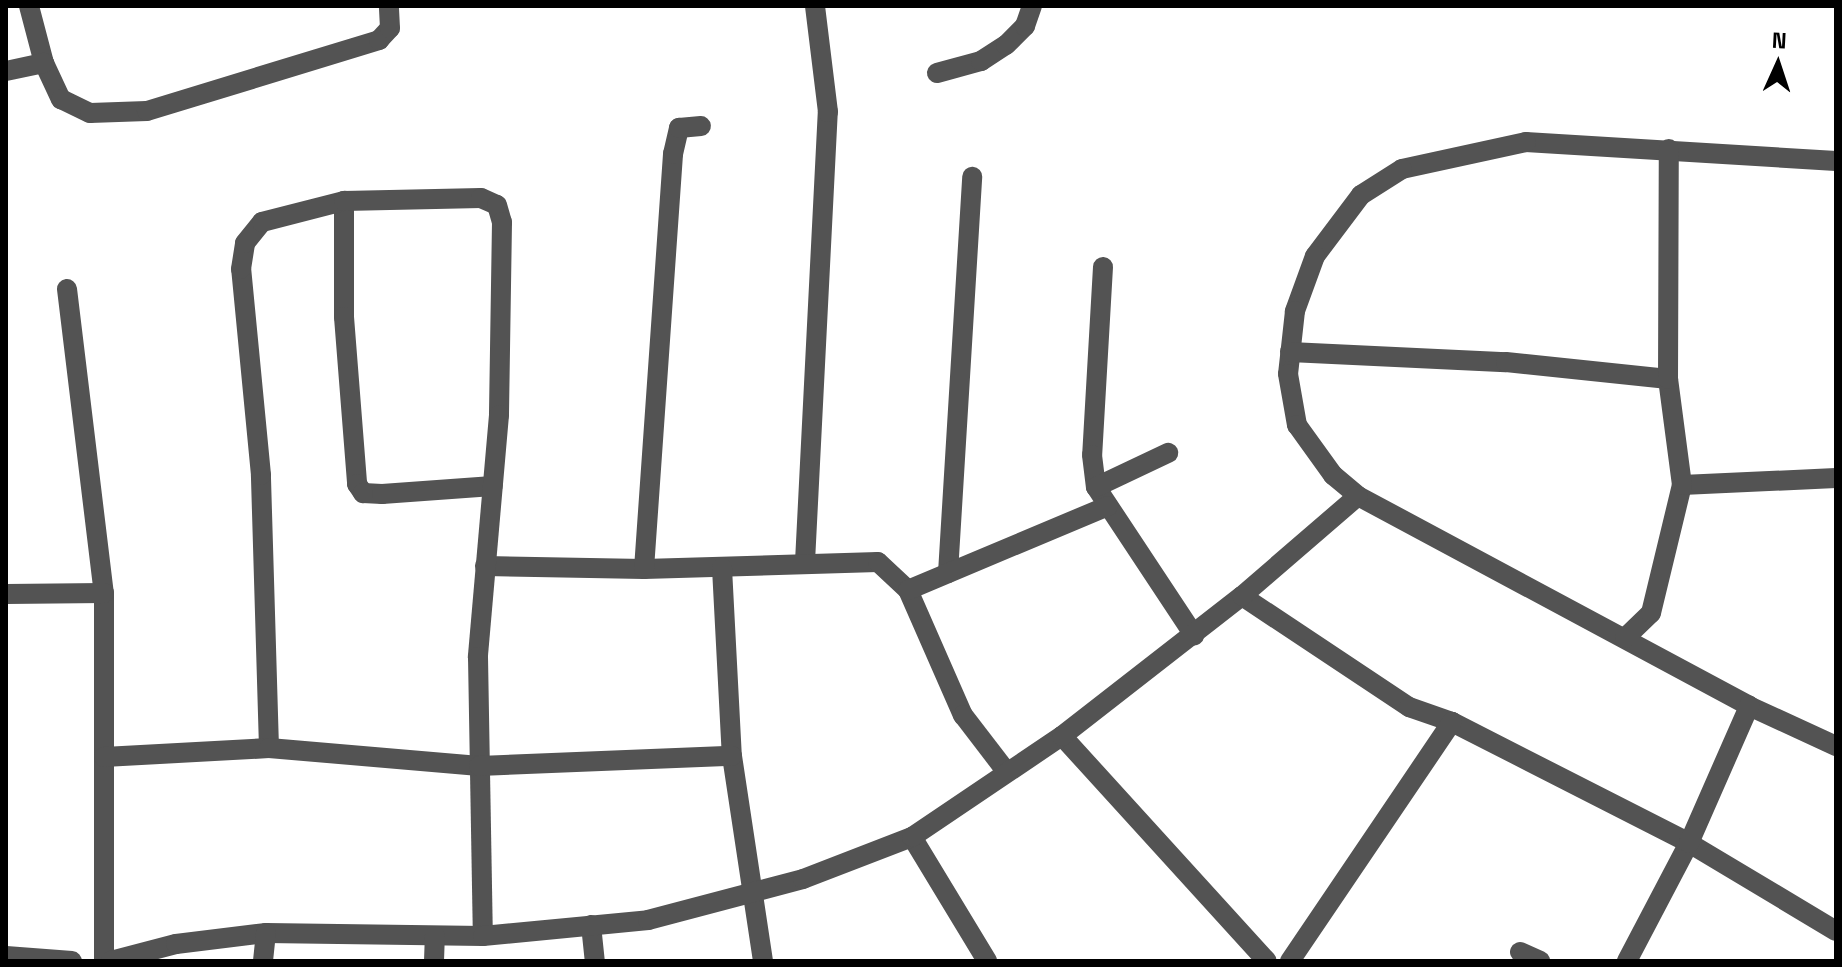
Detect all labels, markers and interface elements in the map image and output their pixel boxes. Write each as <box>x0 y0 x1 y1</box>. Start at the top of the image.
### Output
north arrow <box>1738 24 1818 104</box>
text: N <box>1771 26 1787 54</box>

